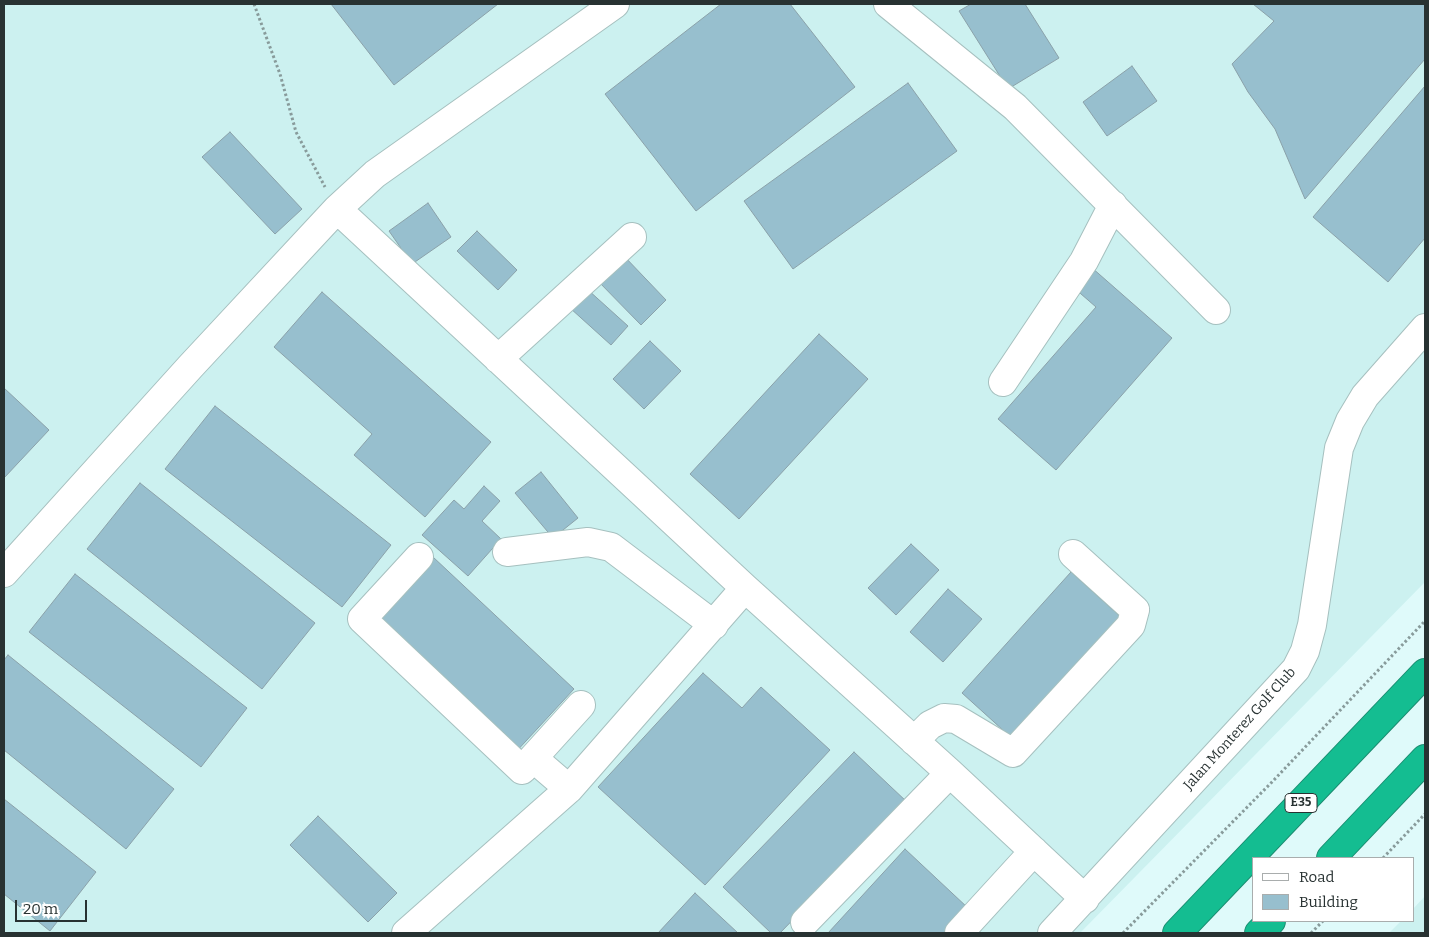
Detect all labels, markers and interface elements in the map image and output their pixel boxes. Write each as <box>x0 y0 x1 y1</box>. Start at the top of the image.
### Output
street label: Jalan Monterez Golf Club <box>1180 664 1300 794</box>
road number: E35 <box>1285 794 1317 812</box>
legend <box>1252 857 1414 922</box>
text: Road <box>1299 868 1334 886</box>
scale bar <box>18 890 90 922</box>
text: Building <box>1299 893 1358 911</box>
text: 20 m <box>23 900 58 918</box>

